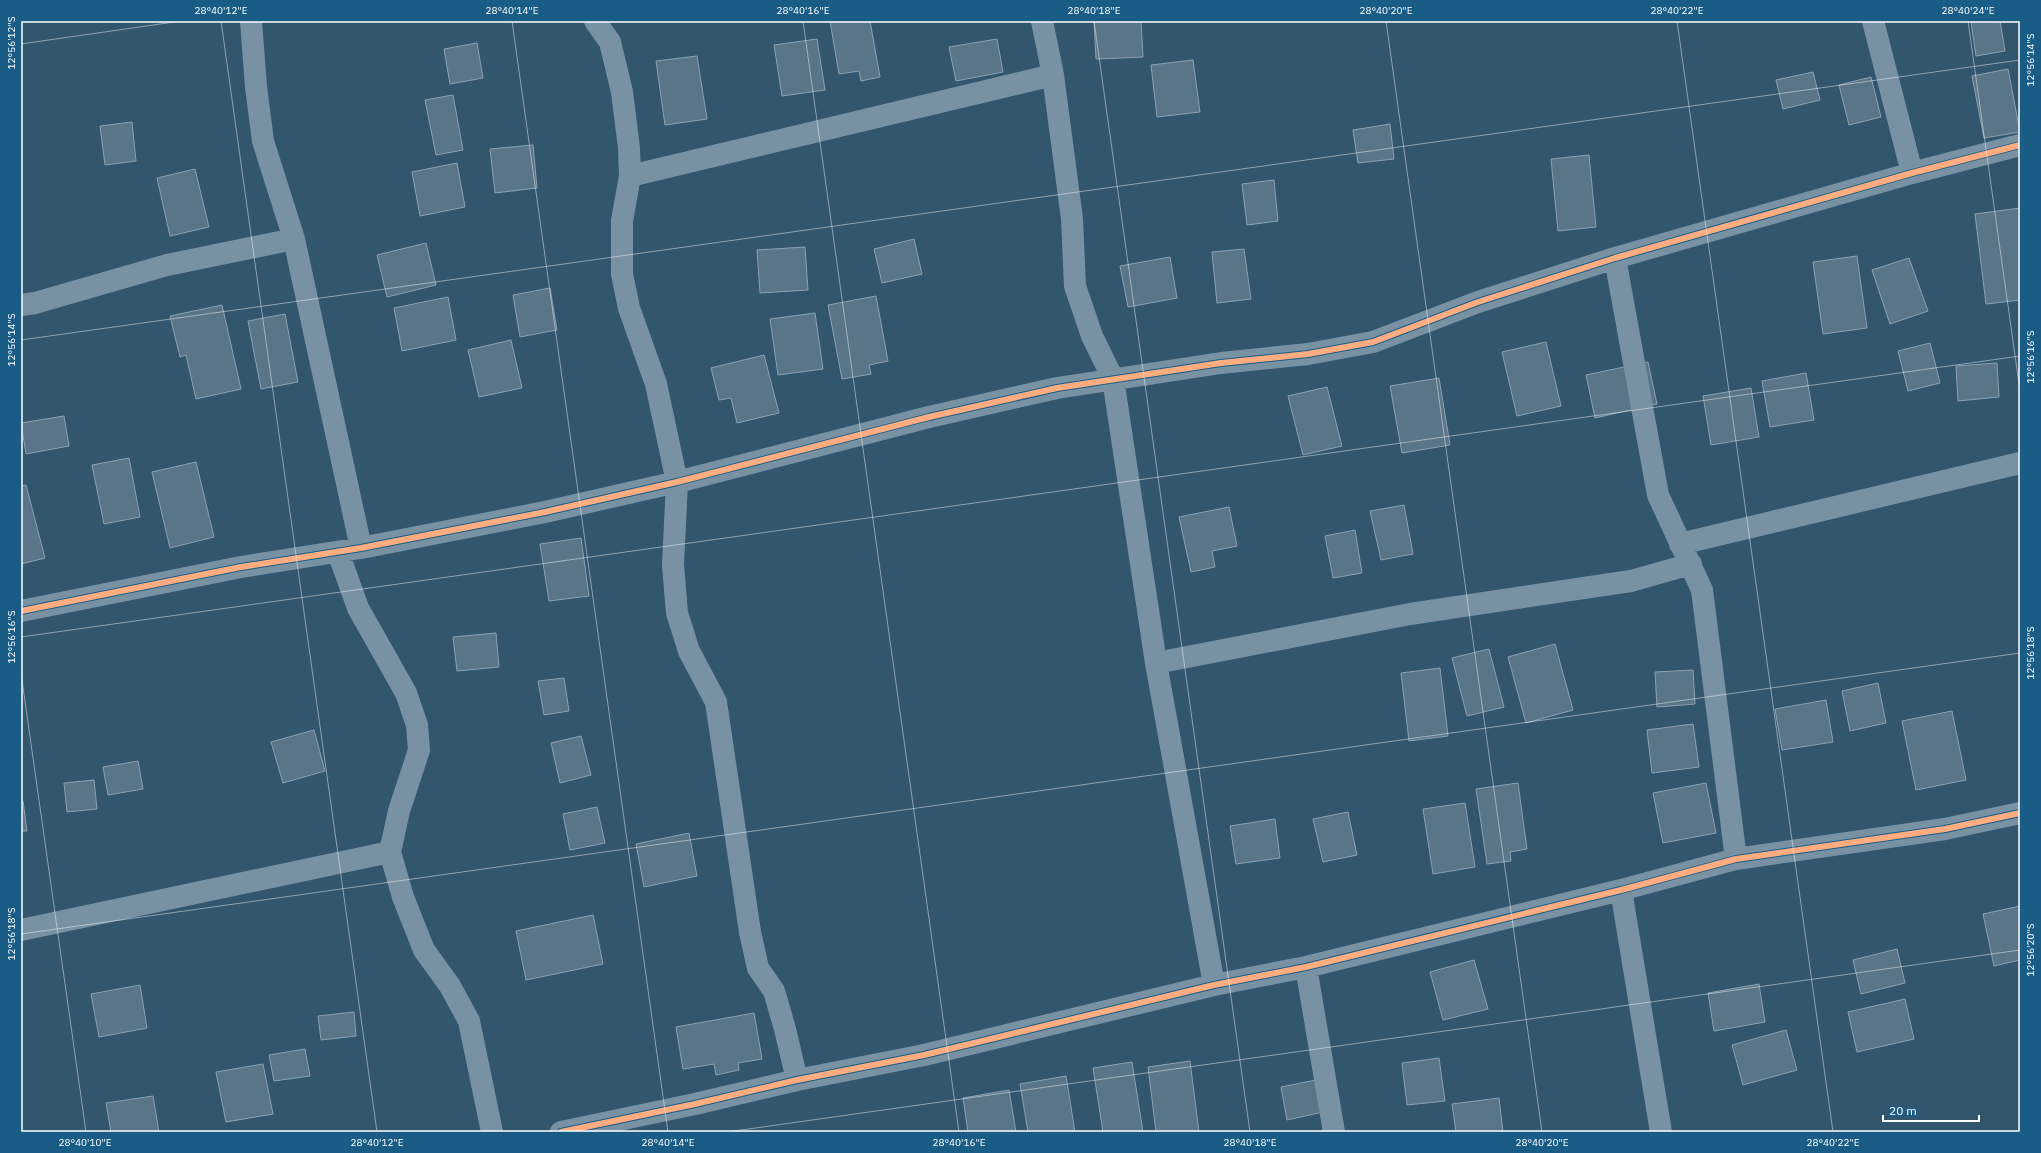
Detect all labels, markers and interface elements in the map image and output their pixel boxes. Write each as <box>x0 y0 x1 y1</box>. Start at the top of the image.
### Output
text: 28°40'12"E <box>194 4 248 17</box>
text: 28°40'14"E <box>485 4 539 17</box>
text: 28°40'16"E <box>776 4 830 17</box>
text: 28°40'18"E <box>1067 4 1121 17</box>
text: 28°40'20"E <box>1359 4 1413 17</box>
text: 28°40'22"E <box>1650 4 1704 17</box>
text: 28°40'24"E <box>1941 4 1995 17</box>
text: 12°56'12"S <box>5 16 18 70</box>
text: 12°56'14"S <box>2024 33 2037 87</box>
text: 12°56'14"S <box>5 313 18 367</box>
text: 12°56'16"S <box>2024 330 2037 384</box>
text: 12°56'16"S <box>5 610 18 664</box>
text: 12°56'18"S <box>2024 626 2037 680</box>
text: 12°56'18"S <box>5 907 18 961</box>
text: 12°56'20"S <box>2024 923 2037 977</box>
scale bar <box>1883 1097 1979 1123</box>
text: 20 m <box>1889 1103 1917 1118</box>
text: 28°40'10"E <box>58 1136 112 1149</box>
text: 28°40'12"E <box>350 1136 404 1149</box>
text: 28°40'14"E <box>641 1136 695 1149</box>
text: 28°40'16"E <box>932 1136 986 1149</box>
text: 28°40'18"E <box>1223 1136 1277 1149</box>
text: 28°40'20"E <box>1515 1136 1569 1149</box>
text: 28°40'22"E <box>1806 1136 1860 1149</box>

